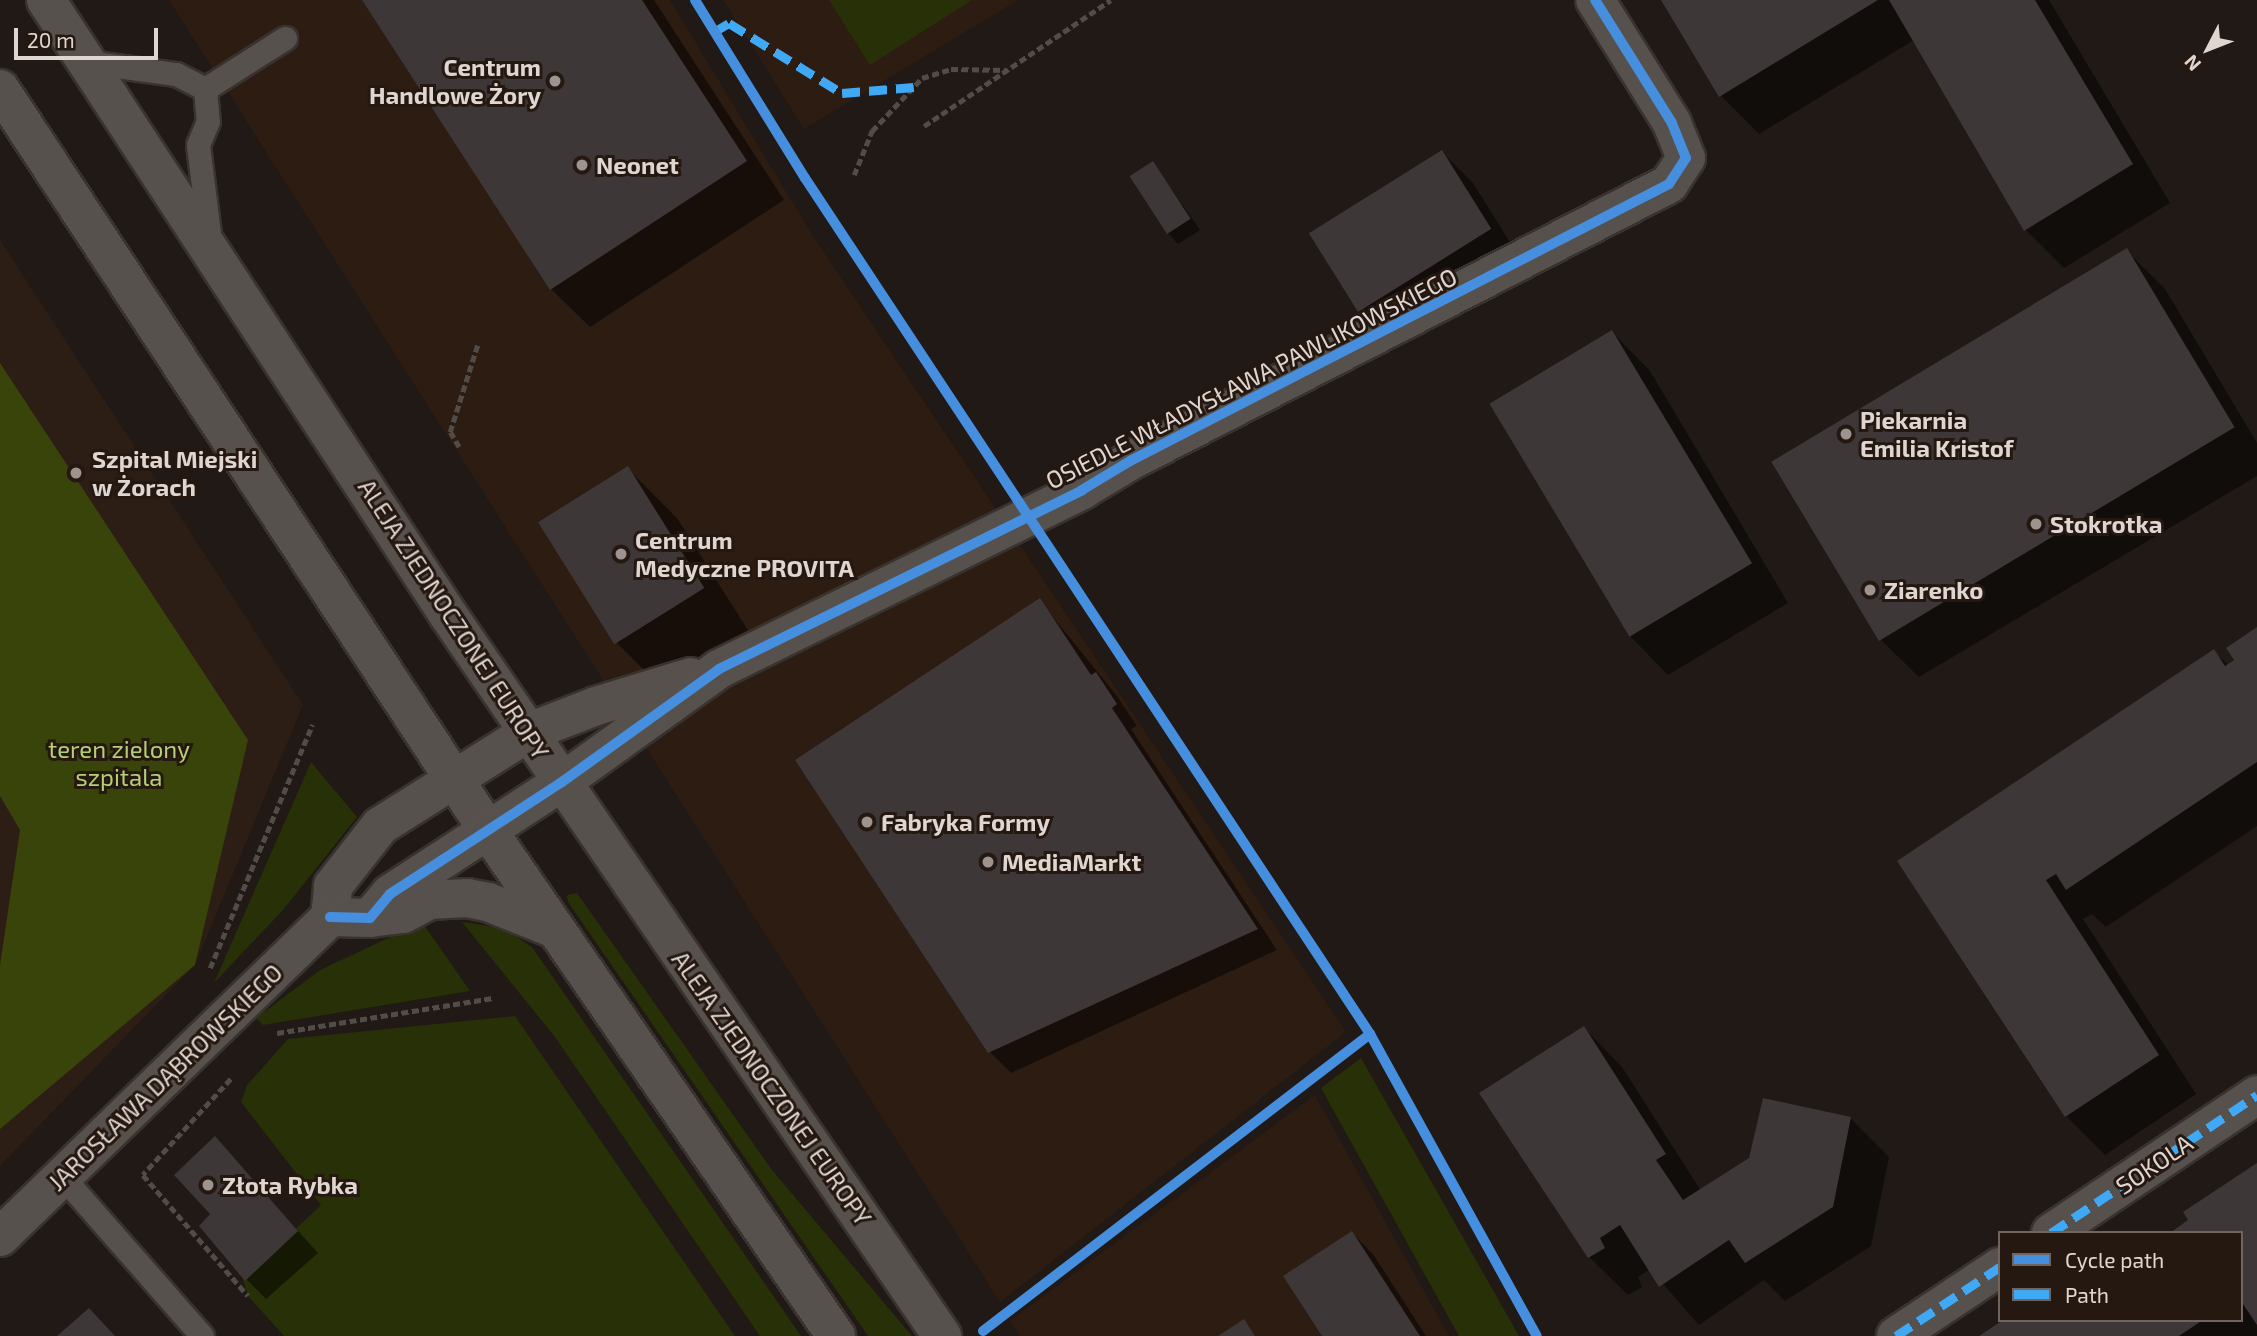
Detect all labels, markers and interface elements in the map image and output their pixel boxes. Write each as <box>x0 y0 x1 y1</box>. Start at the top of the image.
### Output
scale bar <box>18 14 161 58</box>
north arrow <box>2173 14 2243 84</box>
text: 20 m <box>27 27 75 52</box>
text: N <box>2179 51 2205 76</box>
place label: Centrum Handlowe Żory <box>369 53 541 109</box>
marker: Centrum Handlowe Żory <box>547 73 563 89</box>
place label: Neonet <box>596 151 679 179</box>
marker: Neonet <box>574 157 590 173</box>
street label: OSIEDLE WŁADYSŁAWA PAWLIKOWSKIEGO <box>1040 261 1462 495</box>
place label: Piekarnia Emilia Kristof <box>1860 406 2013 462</box>
marker: Piekarnia Emilia Kristof <box>1838 426 1854 442</box>
place label: Szpital Miejski w Żorach <box>92 445 258 501</box>
marker: Szpital Miejski w Żorach <box>66 463 86 483</box>
street label: ALEJA ZJEDNOCZONEJ EUROPY <box>353 473 555 765</box>
place label: Stokrotka <box>2050 510 2162 538</box>
marker: Stokrotka <box>2028 516 2044 532</box>
place label: Centrum Medyczne PROVITA <box>635 526 854 582</box>
marker: Centrum Medyczne PROVITA <box>613 546 629 562</box>
place label: Ziarenko <box>1884 576 1984 604</box>
marker: Ziarenko <box>1862 582 1878 598</box>
park label: teren zielony szpitala <box>48 735 190 791</box>
place label: Fabryka Formy <box>881 808 1050 836</box>
marker: Fabryka Formy <box>859 814 875 830</box>
place label: MediaMarkt <box>1002 848 1141 876</box>
marker: MediaMarkt <box>980 854 996 870</box>
street label: ALEJA ZJEDNOCZONEJ EUROPY <box>666 945 878 1231</box>
street label: JAROSŁAWA DĄBROWSKIEGO <box>42 957 288 1197</box>
street label: SOKOLA <box>2110 1128 2198 1200</box>
place label: Złota Rybka <box>222 1171 358 1199</box>
marker: Złota Rybka <box>200 1177 216 1193</box>
legend <box>1998 1231 2243 1322</box>
text: Cycle path <box>2065 1247 2164 1272</box>
text: Path <box>2065 1282 2109 1307</box>

